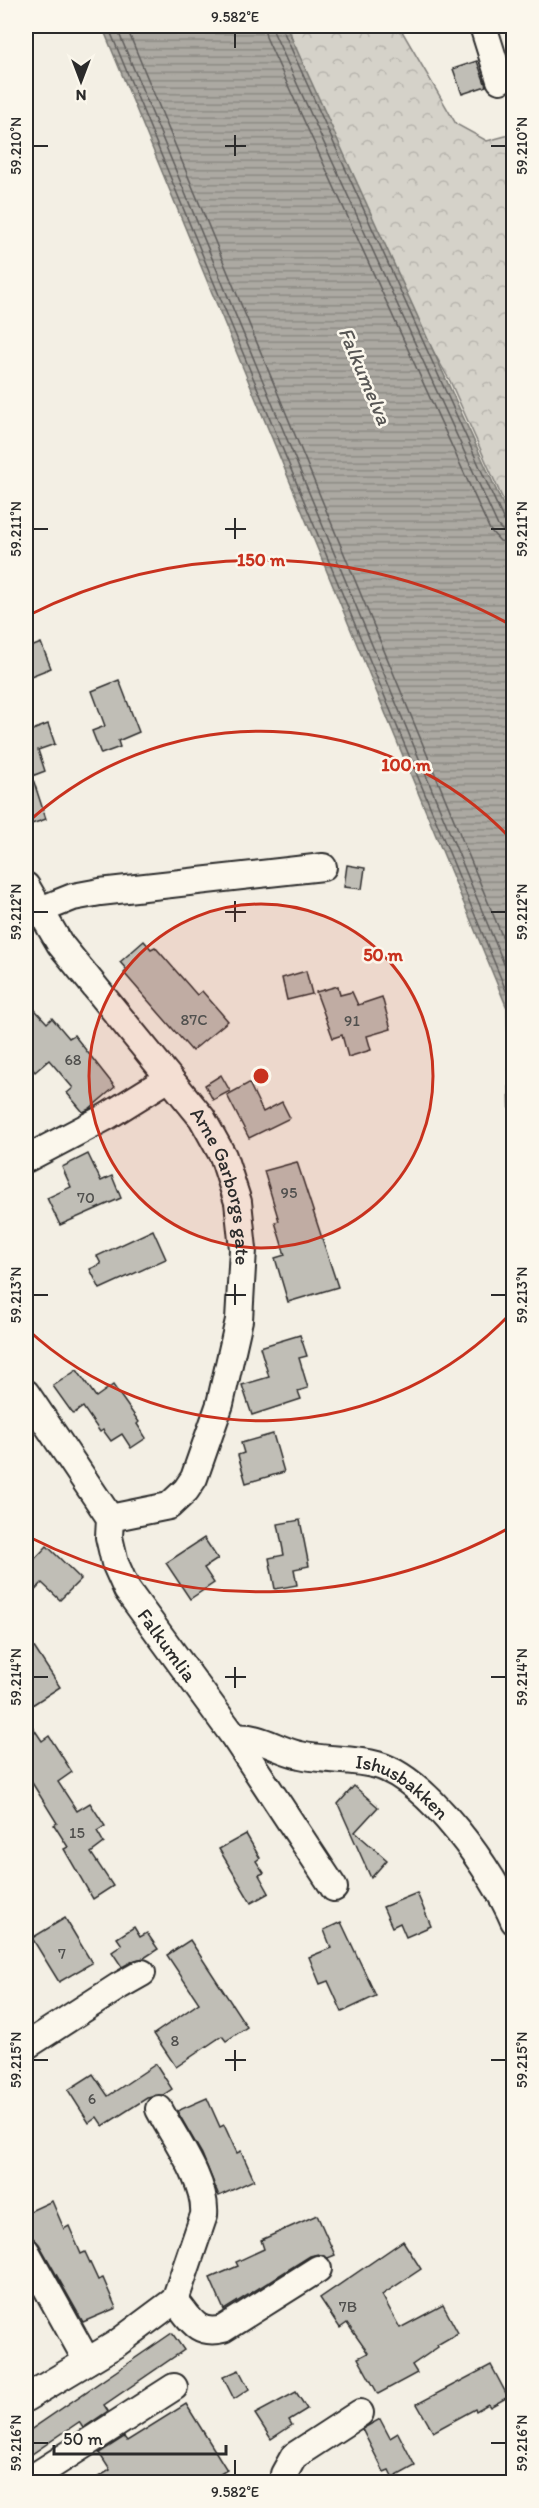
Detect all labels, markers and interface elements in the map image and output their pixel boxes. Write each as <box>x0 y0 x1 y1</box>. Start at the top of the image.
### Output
text: 9.582°E <box>211 8 259 26</box>
north arrow <box>51 51 111 111</box>
text: N <box>76 86 86 105</box>
text: 59.210°N <box>7 117 25 175</box>
text: 59.210°N <box>513 117 531 175</box>
water label: Falkumelva <box>334 323 397 428</box>
text: 59.211°N <box>7 501 25 557</box>
text: 59.211°N <box>513 501 531 557</box>
text: 150 m <box>237 549 286 571</box>
text: 100 m <box>381 754 432 776</box>
text: 59.212°N <box>7 884 25 940</box>
text: 59.212°N <box>513 884 531 940</box>
text: 50 m <box>363 944 404 966</box>
house number: 87C <box>181 1010 208 1029</box>
house number: 91 <box>344 1011 360 1030</box>
house number: 68 <box>64 1050 82 1069</box>
centre of rings <box>251 1066 271 1086</box>
street label: Arne Garborgs gate <box>186 1102 255 1266</box>
house number: 95 <box>281 1183 297 1202</box>
house number: 70 <box>77 1188 95 1207</box>
text: 59.213°N <box>7 1267 25 1324</box>
text: 59.213°N <box>513 1267 531 1324</box>
street label: Falkumlia <box>132 1604 202 1687</box>
text: 59.214°N <box>7 1648 25 1706</box>
text: 59.214°N <box>513 1648 531 1706</box>
street label: Ishusbakken <box>354 1749 454 1824</box>
house number: 15 <box>69 1823 85 1842</box>
house number: 7 <box>58 1944 66 1963</box>
house number: 8 <box>171 2031 180 2050</box>
text: 59.215°N <box>7 2032 25 2088</box>
text: 59.215°N <box>513 2032 531 2088</box>
house number: 6 <box>88 2089 96 2108</box>
house number: 7B <box>339 2297 357 2316</box>
text: 59.216°N <box>7 2415 25 2471</box>
text: 59.216°N <box>513 2415 531 2471</box>
scale bar <box>54 2418 226 2456</box>
text: 50 m <box>63 2428 103 2450</box>
text: 9.582°E <box>211 2483 259 2501</box>

